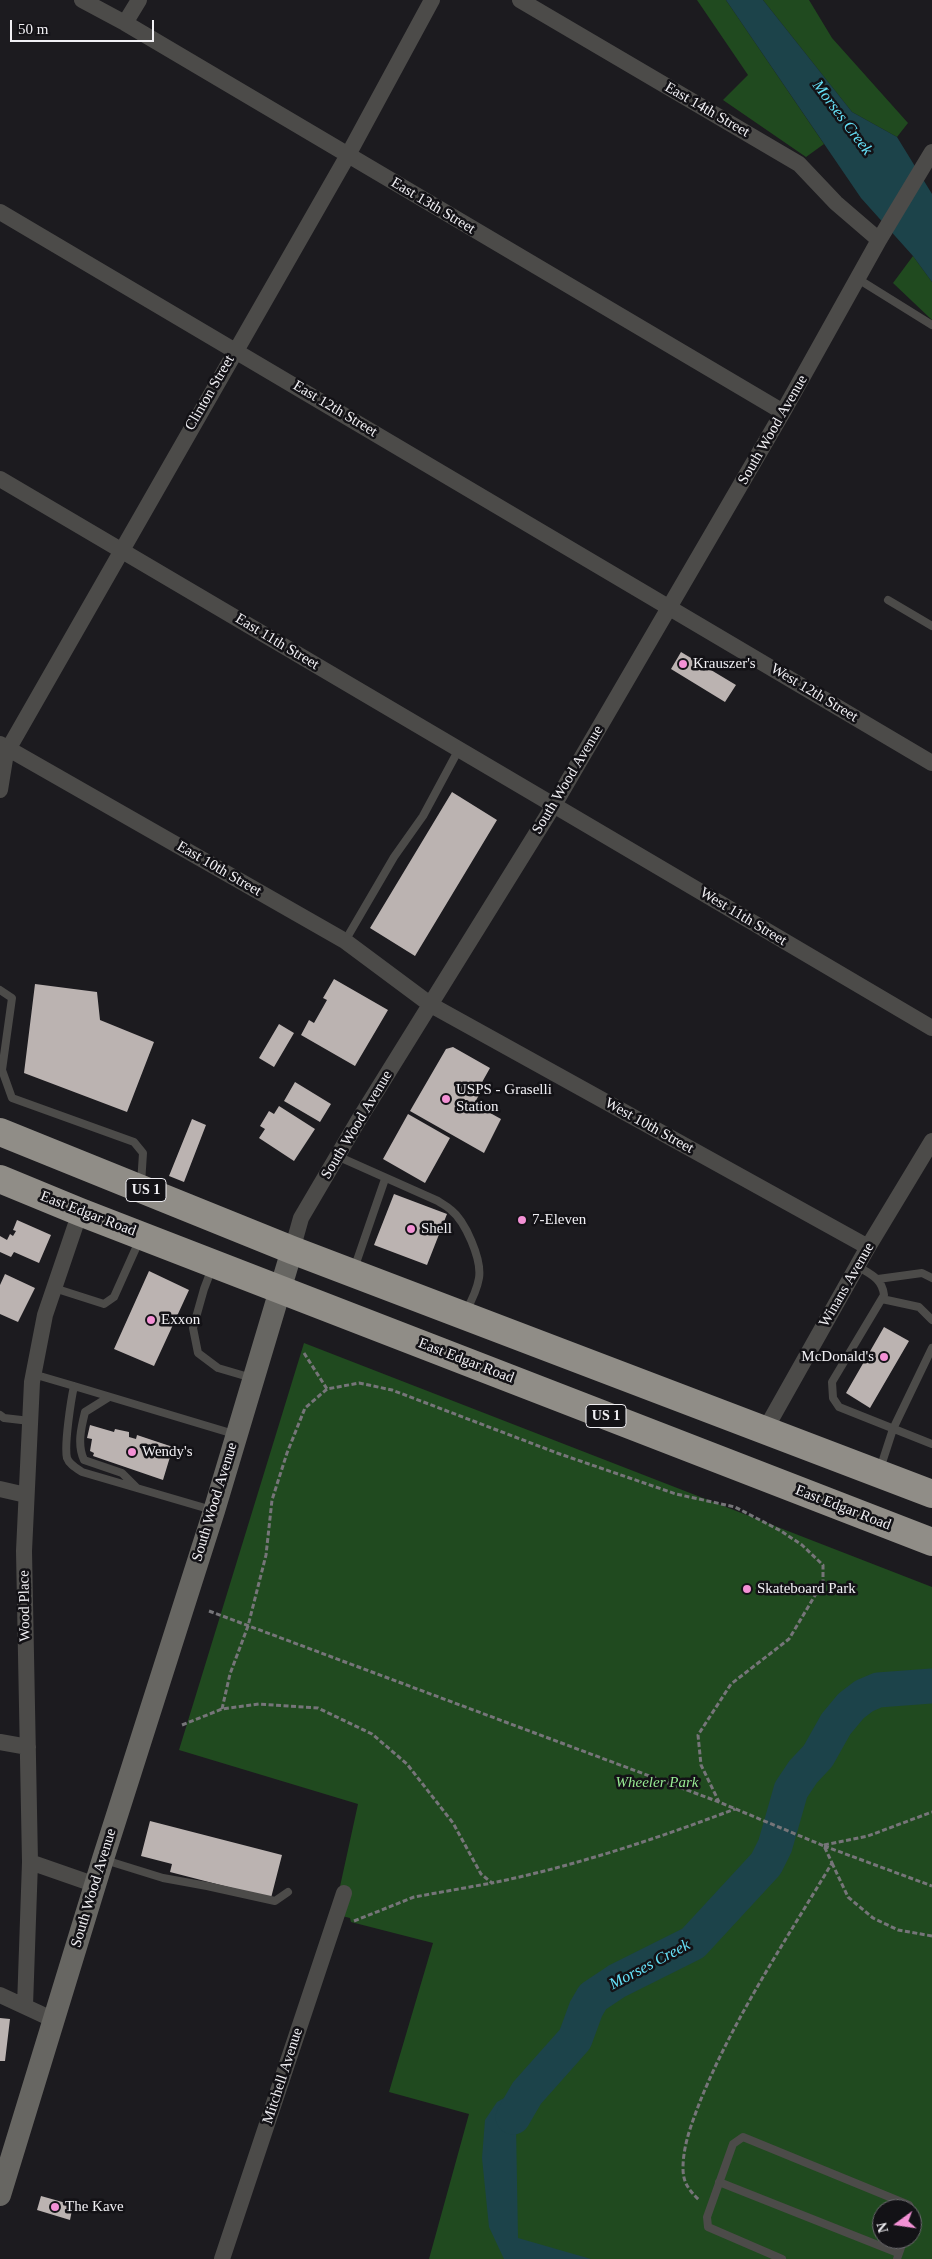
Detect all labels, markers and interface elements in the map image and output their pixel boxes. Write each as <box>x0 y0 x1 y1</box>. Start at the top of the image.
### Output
scale bar <box>12 10 156 42</box>
text: 50 m <box>18 21 48 37</box>
water label: Morses Creek <box>808 77 876 159</box>
street label: East 14th Street <box>661 78 753 142</box>
street label: East 13th Street <box>388 174 478 238</box>
street label: Clinton Street <box>181 352 239 434</box>
street label: South Wood Avenue <box>734 372 812 488</box>
street label: East 12th Street <box>290 377 380 441</box>
street label: East 11th Street <box>232 610 322 674</box>
place label: Krauszer's <box>693 655 756 673</box>
marker: Krauszer's <box>677 658 689 670</box>
street label: West 12th Street <box>767 660 861 726</box>
street label: South Wood Avenue <box>528 722 608 838</box>
street label: East 10th Street <box>173 837 265 901</box>
street label: West 11th Street <box>696 884 790 950</box>
street label: South Wood Avenue <box>317 1067 397 1183</box>
place label: USPS - Graselli Station <box>456 1081 552 1116</box>
marker: USPS - Graselli Station <box>440 1093 452 1105</box>
street label: West 10th Street <box>601 1094 697 1158</box>
road number: US 1 <box>126 1178 166 1202</box>
street label: East Edgar Road <box>38 1188 138 1240</box>
place label: 7-Eleven <box>532 1211 586 1229</box>
marker: 7-Eleven <box>516 1214 528 1226</box>
place label: Shell <box>421 1220 452 1238</box>
marker: Shell <box>405 1223 417 1235</box>
street label: Winans Avenue <box>816 1240 878 1330</box>
place label: Exxon <box>161 1311 200 1329</box>
marker: Exxon <box>145 1314 157 1326</box>
street label: East Edgar Road <box>416 1335 516 1387</box>
place label: McDonald's <box>801 1348 874 1366</box>
marker: McDonald's <box>878 1351 890 1363</box>
road number: US 1 <box>586 1404 626 1428</box>
street label: South Wood Avenue <box>188 1440 242 1564</box>
place label: Wendy's <box>142 1443 193 1461</box>
marker: Wendy's <box>126 1446 138 1458</box>
street label: East Edgar Road <box>793 1482 893 1534</box>
street label: Wood Place <box>15 1570 35 1642</box>
place label: Skateboard Park <box>757 1580 856 1598</box>
marker: Skateboard Park <box>741 1583 753 1595</box>
park label: Wheeler Park <box>616 1774 698 1792</box>
street label: South Wood Avenue <box>67 1826 121 1950</box>
water label: Morses Creek <box>606 1936 694 1994</box>
street label: Mitchell Avenue <box>259 2026 307 2126</box>
place label: The Kave <box>65 2198 124 2216</box>
north arrow <box>872 2199 922 2249</box>
marker: The Kave <box>49 2201 61 2213</box>
text: N <box>874 2221 891 2234</box>

